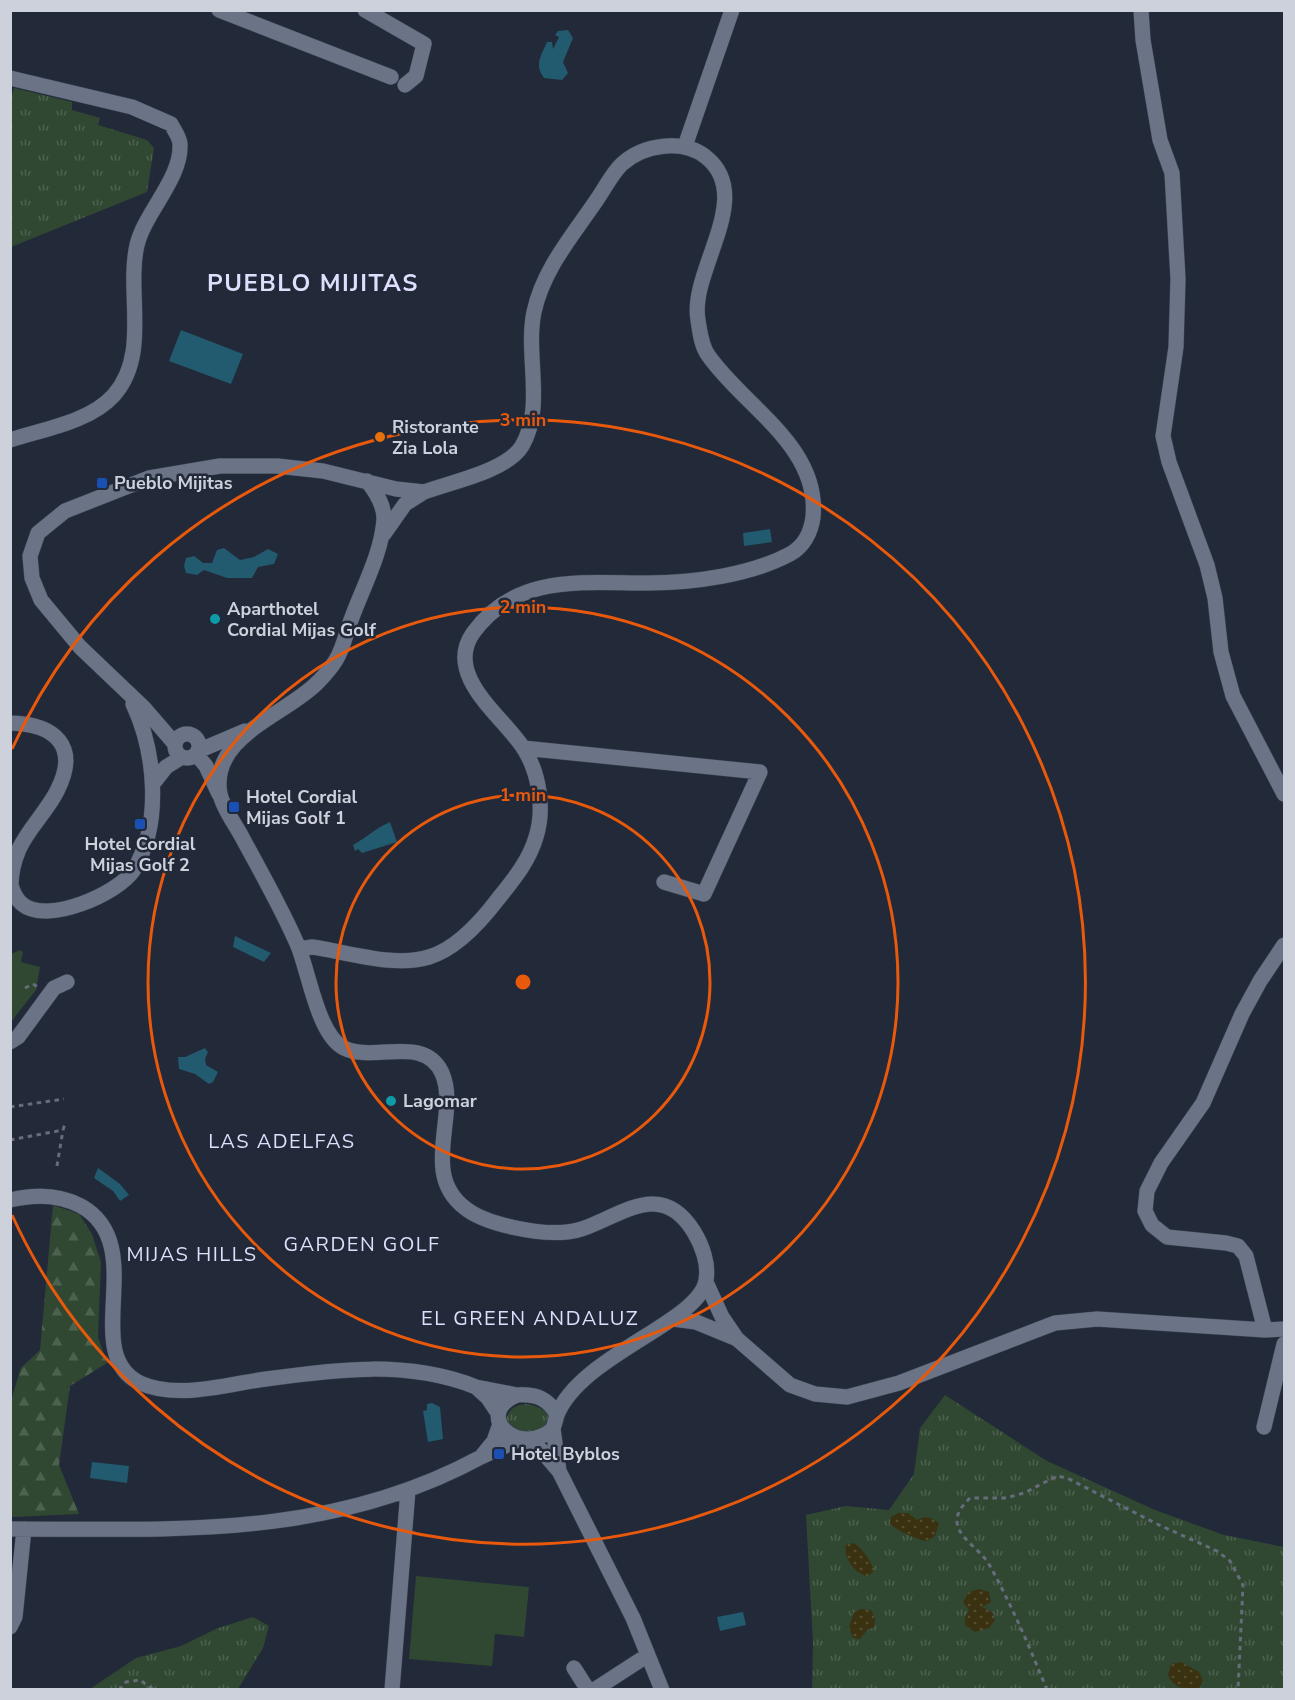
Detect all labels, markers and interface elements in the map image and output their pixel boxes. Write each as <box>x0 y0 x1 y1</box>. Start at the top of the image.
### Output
district label: PUEBLO MIJITAS <box>207 267 419 299</box>
text: 3 min <box>500 408 546 432</box>
place label: Ristorante Zia Lola <box>392 415 479 460</box>
marker: Ristorante Zia Lola <box>373 430 387 444</box>
place label: Pueblo Mijitas <box>114 471 233 495</box>
marker: Pueblo Mijitas <box>95 476 109 490</box>
text: 2 min <box>500 595 546 619</box>
place label: Aparthotel Cordial Mijas Golf <box>227 597 376 642</box>
marker: Aparthotel Cordial Mijas Golf <box>208 612 222 626</box>
text: 1 min <box>500 783 546 807</box>
place label: Hotel Cordial Mijas Golf 1 <box>246 785 357 830</box>
marker: Hotel Cordial Mijas Golf 1 <box>227 800 241 814</box>
marker: Hotel Cordial Mijas Golf 2 <box>133 817 147 831</box>
place label: Hotel Cordial Mijas Golf 2 <box>84 832 196 877</box>
centre of rings <box>513 972 533 992</box>
place label: Lagomar <box>403 1089 477 1113</box>
marker: Lagomar <box>384 1094 398 1108</box>
district label: LAS ADELFAS <box>208 1128 356 1155</box>
district label: GARDEN GOLF <box>283 1231 441 1258</box>
district label: MIJAS HILLS <box>126 1241 258 1268</box>
district label: EL GREEN ANDALUZ <box>421 1305 639 1332</box>
place label: Hotel Byblos <box>511 1442 620 1466</box>
marker: Hotel Byblos <box>492 1447 506 1461</box>

